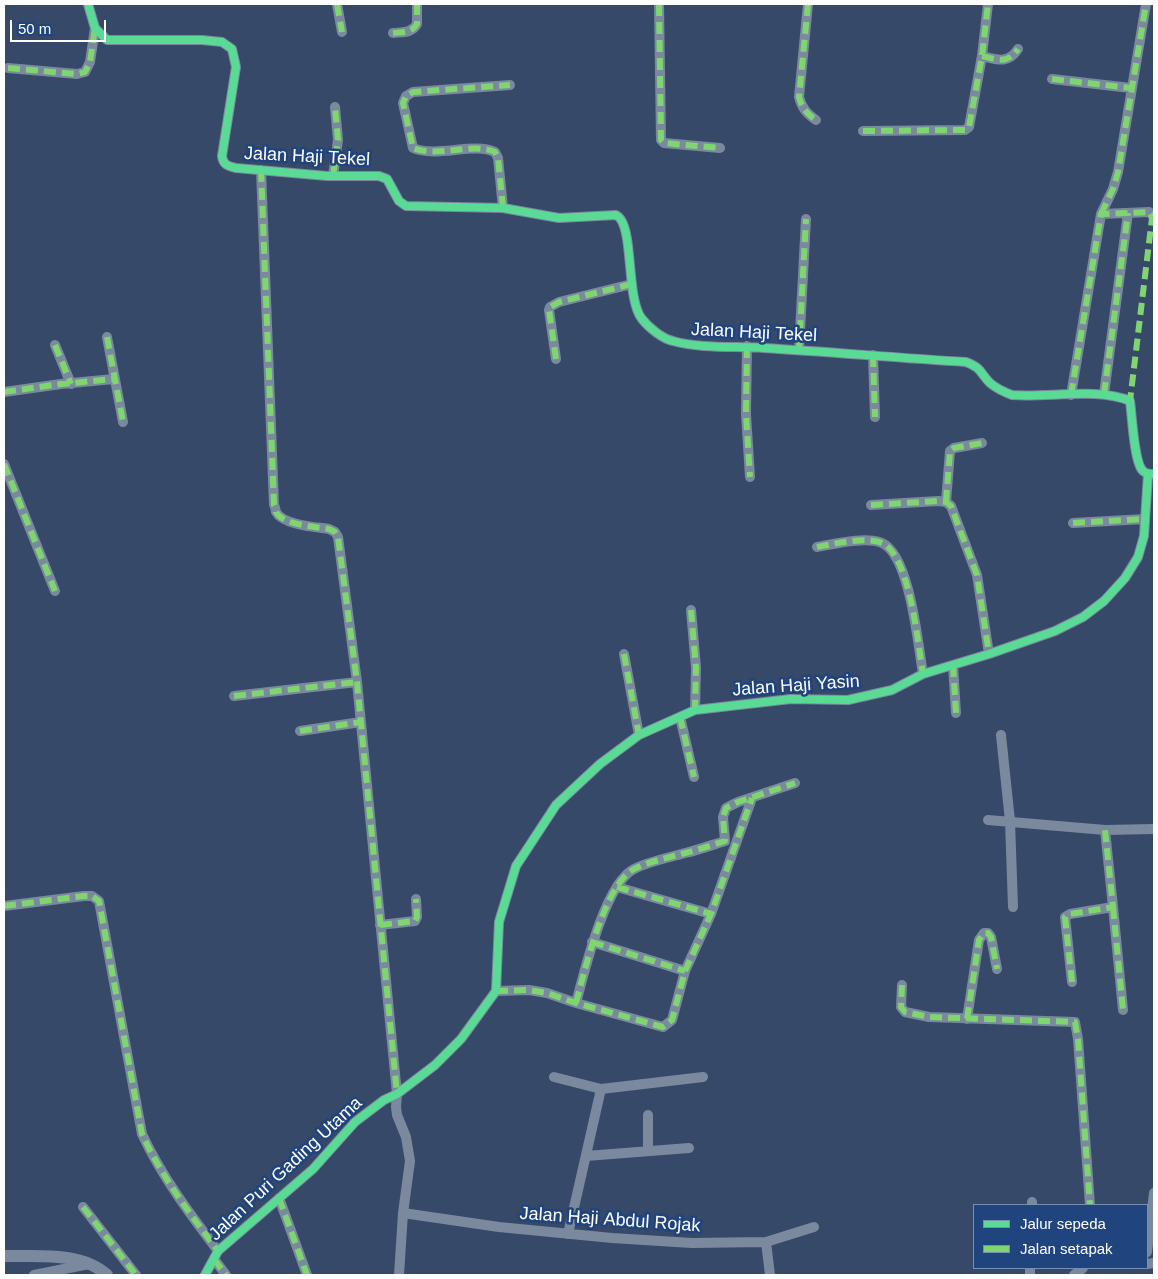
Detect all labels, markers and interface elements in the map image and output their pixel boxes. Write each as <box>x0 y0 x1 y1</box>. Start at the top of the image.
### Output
scale bar <box>12 10 109 42</box>
text: 50 m <box>18 20 51 37</box>
street label: Jalan Haji Tekel <box>243 143 371 171</box>
street label: Jalan Haji Tekel <box>690 319 818 347</box>
street label: Jalan Haji Yasin <box>732 671 860 701</box>
street label: Jalan Puri Gading Utama <box>205 1093 367 1245</box>
street label: Jalan Haji Abdul Rojak <box>519 1203 701 1237</box>
legend <box>973 1204 1148 1269</box>
text: Jalur sepeda <box>1020 1215 1106 1232</box>
text: Jalan setapak <box>1020 1240 1113 1257</box>

